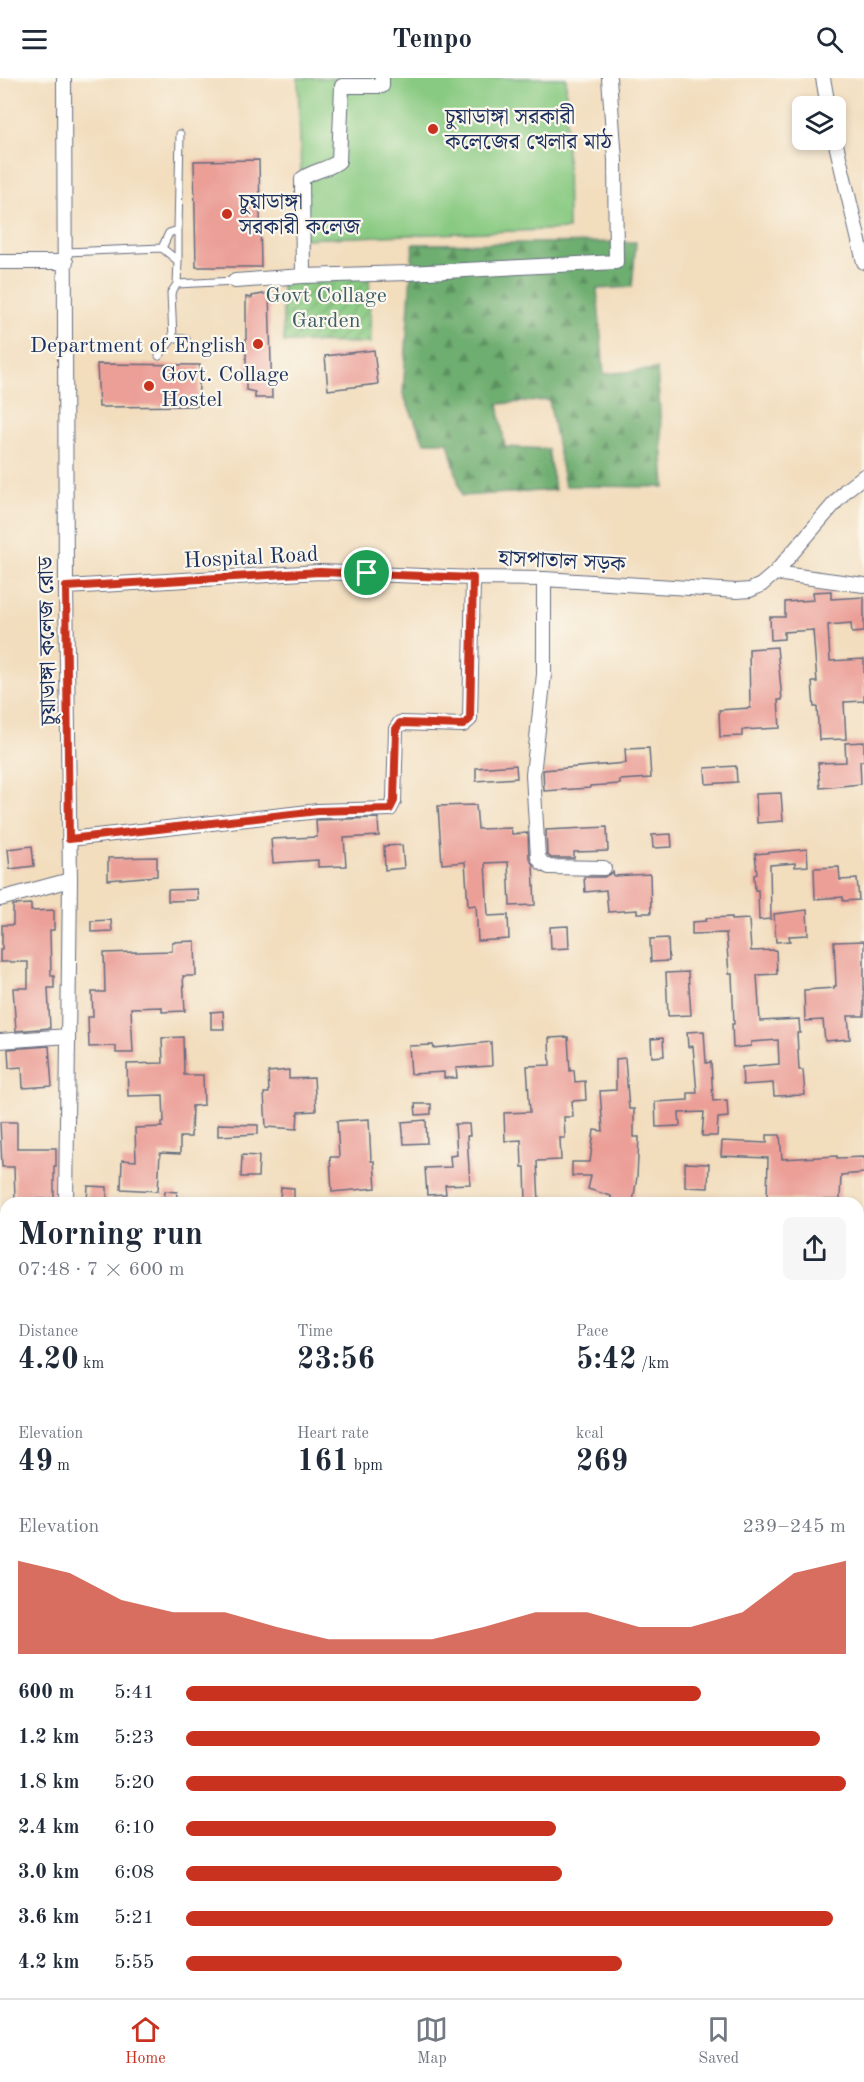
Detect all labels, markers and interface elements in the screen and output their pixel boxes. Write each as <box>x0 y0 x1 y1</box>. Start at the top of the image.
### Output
icon: menu <box>18 23 51 56</box>
icon: search <box>813 23 846 56</box>
text: Tempo <box>392 26 472 53</box>
map controls <box>792 96 846 150</box>
button: layers <box>792 96 846 150</box>
place label: চুয়াডাঙ্গা সরকারী কলেজের খেলার মাঠ <box>444 103 613 154</box>
marker: চুয়াডাঙ্গা সরকারী কলেজের খেলার মাঠ <box>426 122 440 136</box>
place label: চুয়াডাঙ্গা সরকারী কলেজ <box>238 192 362 239</box>
marker: চুয়াডাঙ্গা সরকারী কলেজ <box>220 207 234 221</box>
park label: Govt Collage Garden <box>265 285 387 332</box>
place label: Department of English <box>30 335 246 357</box>
marker: Department of English <box>251 337 265 351</box>
place label: Govt. Collage Hostel <box>161 364 289 411</box>
marker: Govt. Collage Hostel <box>142 379 156 393</box>
street label: Hospital Road <box>183 543 319 573</box>
pin <box>341 547 392 598</box>
street label: হাসপাতাল সড়ক <box>497 548 628 576</box>
street label: চুয়াডাঙ্গা কলেজ রোড <box>36 555 62 727</box>
icon: arrive <box>350 556 383 589</box>
button: share <box>783 1217 846 1280</box>
text: Morning run <box>18 1219 203 1252</box>
text: 07:48 · 7 × 600 m <box>18 1260 185 1280</box>
text: Distance <box>18 1324 78 1340</box>
text: Time <box>297 1324 333 1340</box>
text: Pace <box>576 1324 608 1340</box>
text: 4.20 <box>18 1345 79 1375</box>
text: 23:56 <box>297 1345 375 1375</box>
text: 5:42 <box>576 1345 637 1375</box>
text: km <box>79 1356 104 1372</box>
text: /km <box>637 1356 669 1372</box>
text: Elevation <box>18 1426 83 1442</box>
text: Heart rate <box>297 1426 369 1442</box>
text: kcal <box>576 1426 604 1442</box>
text: 49 <box>18 1447 53 1477</box>
text: 161 <box>297 1447 349 1477</box>
text: 269 <box>576 1447 628 1477</box>
text: m <box>53 1458 70 1474</box>
text: bpm <box>349 1458 383 1474</box>
text: Elevation <box>18 1517 99 1537</box>
text: 239–245 m <box>743 1517 846 1537</box>
text: 600 m <box>18 1683 74 1703</box>
text: 5:41 <box>114 1683 154 1703</box>
text: 1.2 km <box>18 1728 80 1748</box>
text: 5:23 <box>114 1728 154 1748</box>
text: 1.8 km <box>18 1773 80 1793</box>
text: 5:20 <box>114 1773 154 1793</box>
text: 2.4 km <box>18 1818 80 1838</box>
text: 6:10 <box>114 1818 154 1838</box>
text: 3.0 km <box>18 1863 80 1883</box>
text: 6:08 <box>114 1863 154 1883</box>
text: 3.6 km <box>18 1908 80 1928</box>
text: 5:21 <box>114 1908 154 1928</box>
text: 4.2 km <box>18 1953 80 1973</box>
text: 5:55 <box>114 1953 154 1973</box>
tab: Home <box>125 2013 166 2069</box>
tab: Map <box>415 2013 448 2069</box>
tab: Saved <box>698 2013 739 2069</box>

